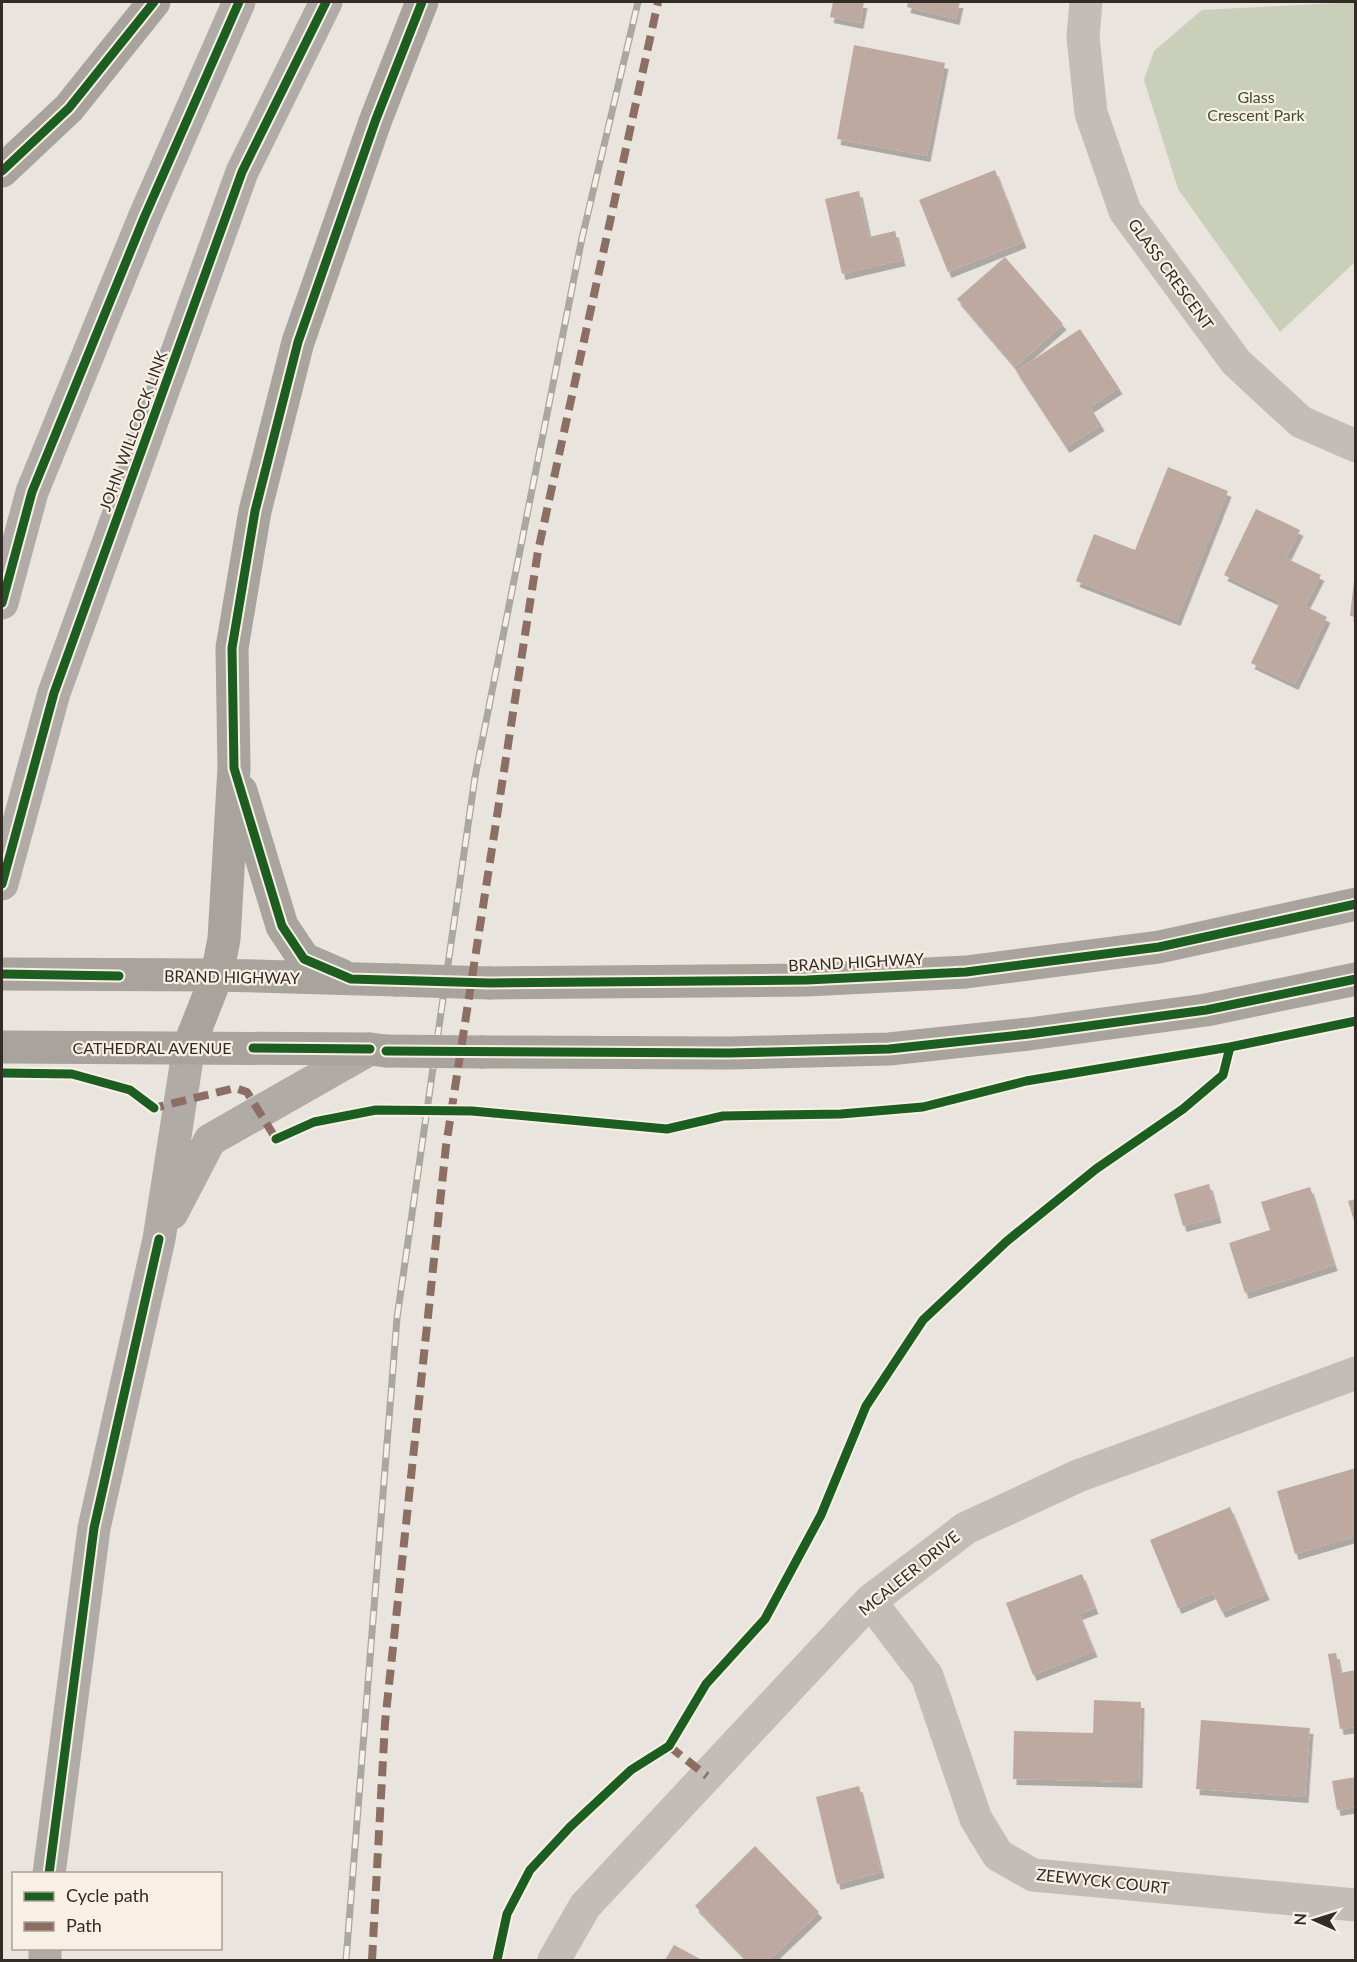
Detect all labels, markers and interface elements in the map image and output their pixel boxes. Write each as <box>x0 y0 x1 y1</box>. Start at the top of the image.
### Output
park label: Glass Crescent Park <box>1207 87 1306 124</box>
street label: GLASS CRESCENT <box>1125 215 1218 333</box>
street label: JOHN WILLCOCK LINK <box>95 348 170 513</box>
street label: BRAND HIGHWAY <box>788 948 924 975</box>
street label: BRAND HIGHWAY <box>164 966 300 987</box>
street label: CATHEDRAL AVENUE <box>73 1038 231 1057</box>
street label: MCALEER DRIVE <box>855 1526 963 1619</box>
street label: ZEEWYCK COURT <box>1036 1864 1171 1897</box>
legend <box>12 1872 222 1950</box>
text: Cycle path <box>66 1884 149 1906</box>
north arrow <box>1285 1890 1345 1950</box>
text: N <box>1290 1913 1309 1926</box>
text: Path <box>66 1914 102 1936</box>

